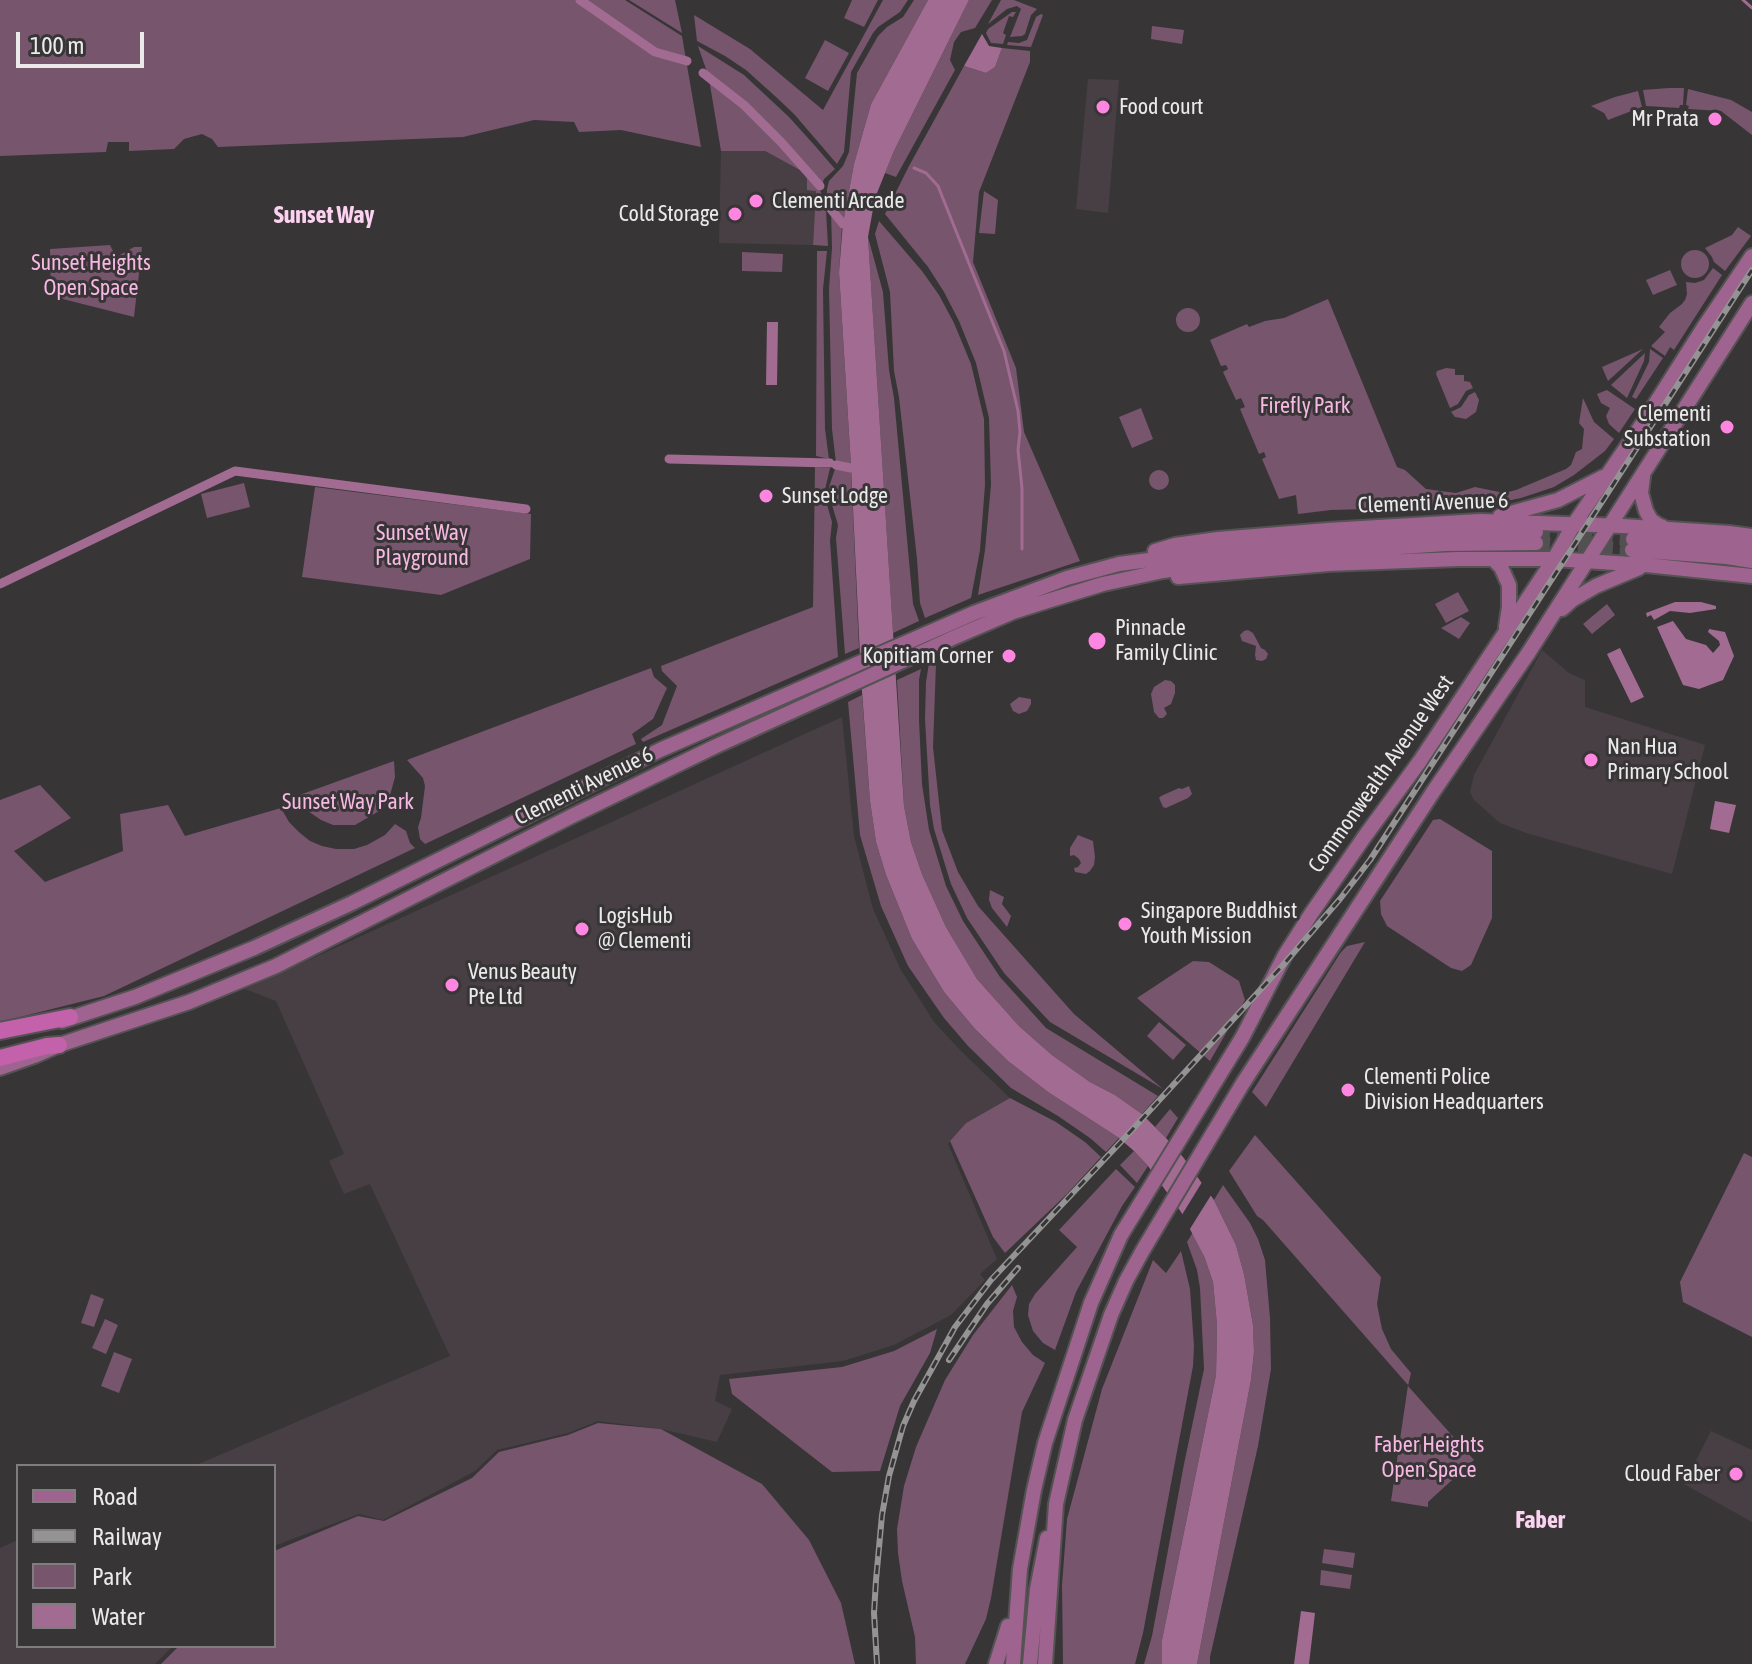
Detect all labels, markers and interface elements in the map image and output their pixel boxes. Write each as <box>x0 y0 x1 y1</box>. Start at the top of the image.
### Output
scale bar <box>20 16 148 66</box>
text: 100 m <box>30 32 84 59</box>
place label: Food court <box>1119 94 1203 120</box>
marker: Food court <box>1094 98 1112 116</box>
place label: Mr Prata <box>1631 106 1699 132</box>
marker: Mr Prata <box>1706 110 1724 128</box>
place label: Clementi Arcade <box>772 188 904 214</box>
marker: Clementi Arcade <box>747 192 765 210</box>
district label: Sunset Way <box>274 201 374 229</box>
place label: Cold Storage <box>619 201 719 227</box>
marker: Cold Storage <box>726 205 744 223</box>
park label: Sunset Heights Open Space <box>31 250 151 302</box>
park label: Firefly Park <box>1260 393 1350 419</box>
place label: Clementi Substation <box>1624 401 1711 452</box>
marker: Clementi Substation <box>1718 418 1736 436</box>
place label: Sunset Lodge <box>782 483 888 509</box>
marker: Sunset Lodge <box>757 487 775 505</box>
street label: Clementi Avenue 6 <box>1357 487 1509 519</box>
park label: Sunset Way Playground <box>375 520 469 572</box>
place label: Pinnacle Family Clinic <box>1115 615 1217 666</box>
marker: Pinnacle Family Clinic <box>1086 630 1108 652</box>
place label: Kopitiam Corner <box>862 643 993 669</box>
marker: Kopitiam Corner <box>1000 647 1018 665</box>
street label: Commonwealth Avenue West <box>1303 670 1459 878</box>
place label: Nan Hua Primary School <box>1607 734 1729 786</box>
street label: Clementi Avenue 6 <box>511 741 657 831</box>
marker: Nan Hua Primary School <box>1582 751 1600 769</box>
park label: Sunset Way Park <box>282 789 414 815</box>
place label: Singapore Buddhist Youth Mission <box>1141 898 1297 950</box>
place label: LogisHub @ Clementi <box>598 903 692 954</box>
marker: Singapore Buddhist Youth Mission <box>1116 915 1134 933</box>
marker: LogisHub @ Clementi <box>573 920 591 938</box>
place label: Venus Beauty Pte Ltd <box>468 959 577 1010</box>
marker: Venus Beauty Pte Ltd <box>443 976 461 994</box>
place label: Clementi Police Division Headquarters <box>1364 1064 1544 1116</box>
marker: Clementi Police Division Headquarters <box>1339 1081 1357 1099</box>
park label: Faber Heights Open Space <box>1374 1432 1484 1484</box>
place label: Cloud Faber <box>1625 1461 1720 1487</box>
legend <box>16 1464 276 1648</box>
marker: Cloud Faber <box>1727 1465 1745 1483</box>
text: Road <box>92 1483 138 1510</box>
district label: Faber <box>1515 1506 1565 1534</box>
text: Railway <box>92 1523 162 1550</box>
text: Park <box>92 1563 132 1590</box>
text: Water <box>92 1603 145 1630</box>

